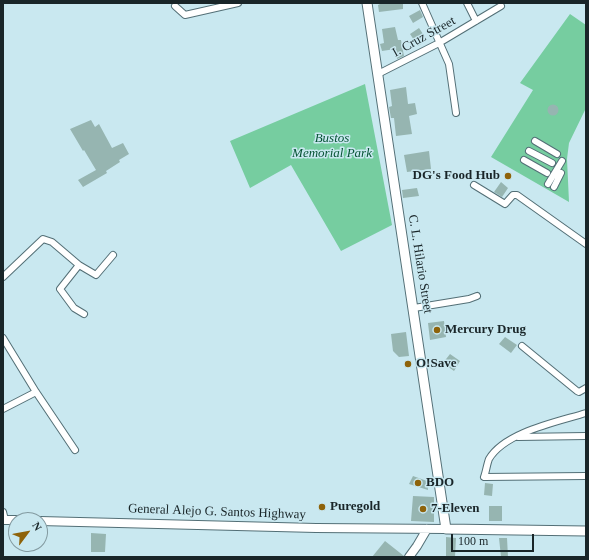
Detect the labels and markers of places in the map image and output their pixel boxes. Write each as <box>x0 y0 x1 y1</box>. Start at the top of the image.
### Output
place label: DG's Food Hub <box>413 168 500 184</box>
marker: DG's Food Hub <box>503 171 513 181</box>
place label: Mercury Drug <box>445 322 526 338</box>
marker: Mercury Drug <box>432 325 442 335</box>
place label: O!Save <box>416 356 456 372</box>
marker: O!Save <box>403 359 413 369</box>
place label: BDO <box>426 475 454 491</box>
marker: BDO <box>413 478 423 488</box>
place label: Puregold <box>330 499 380 515</box>
place label: 7-Eleven <box>431 501 479 517</box>
marker: Puregold <box>317 502 327 512</box>
marker: 7-Eleven <box>418 504 428 514</box>

